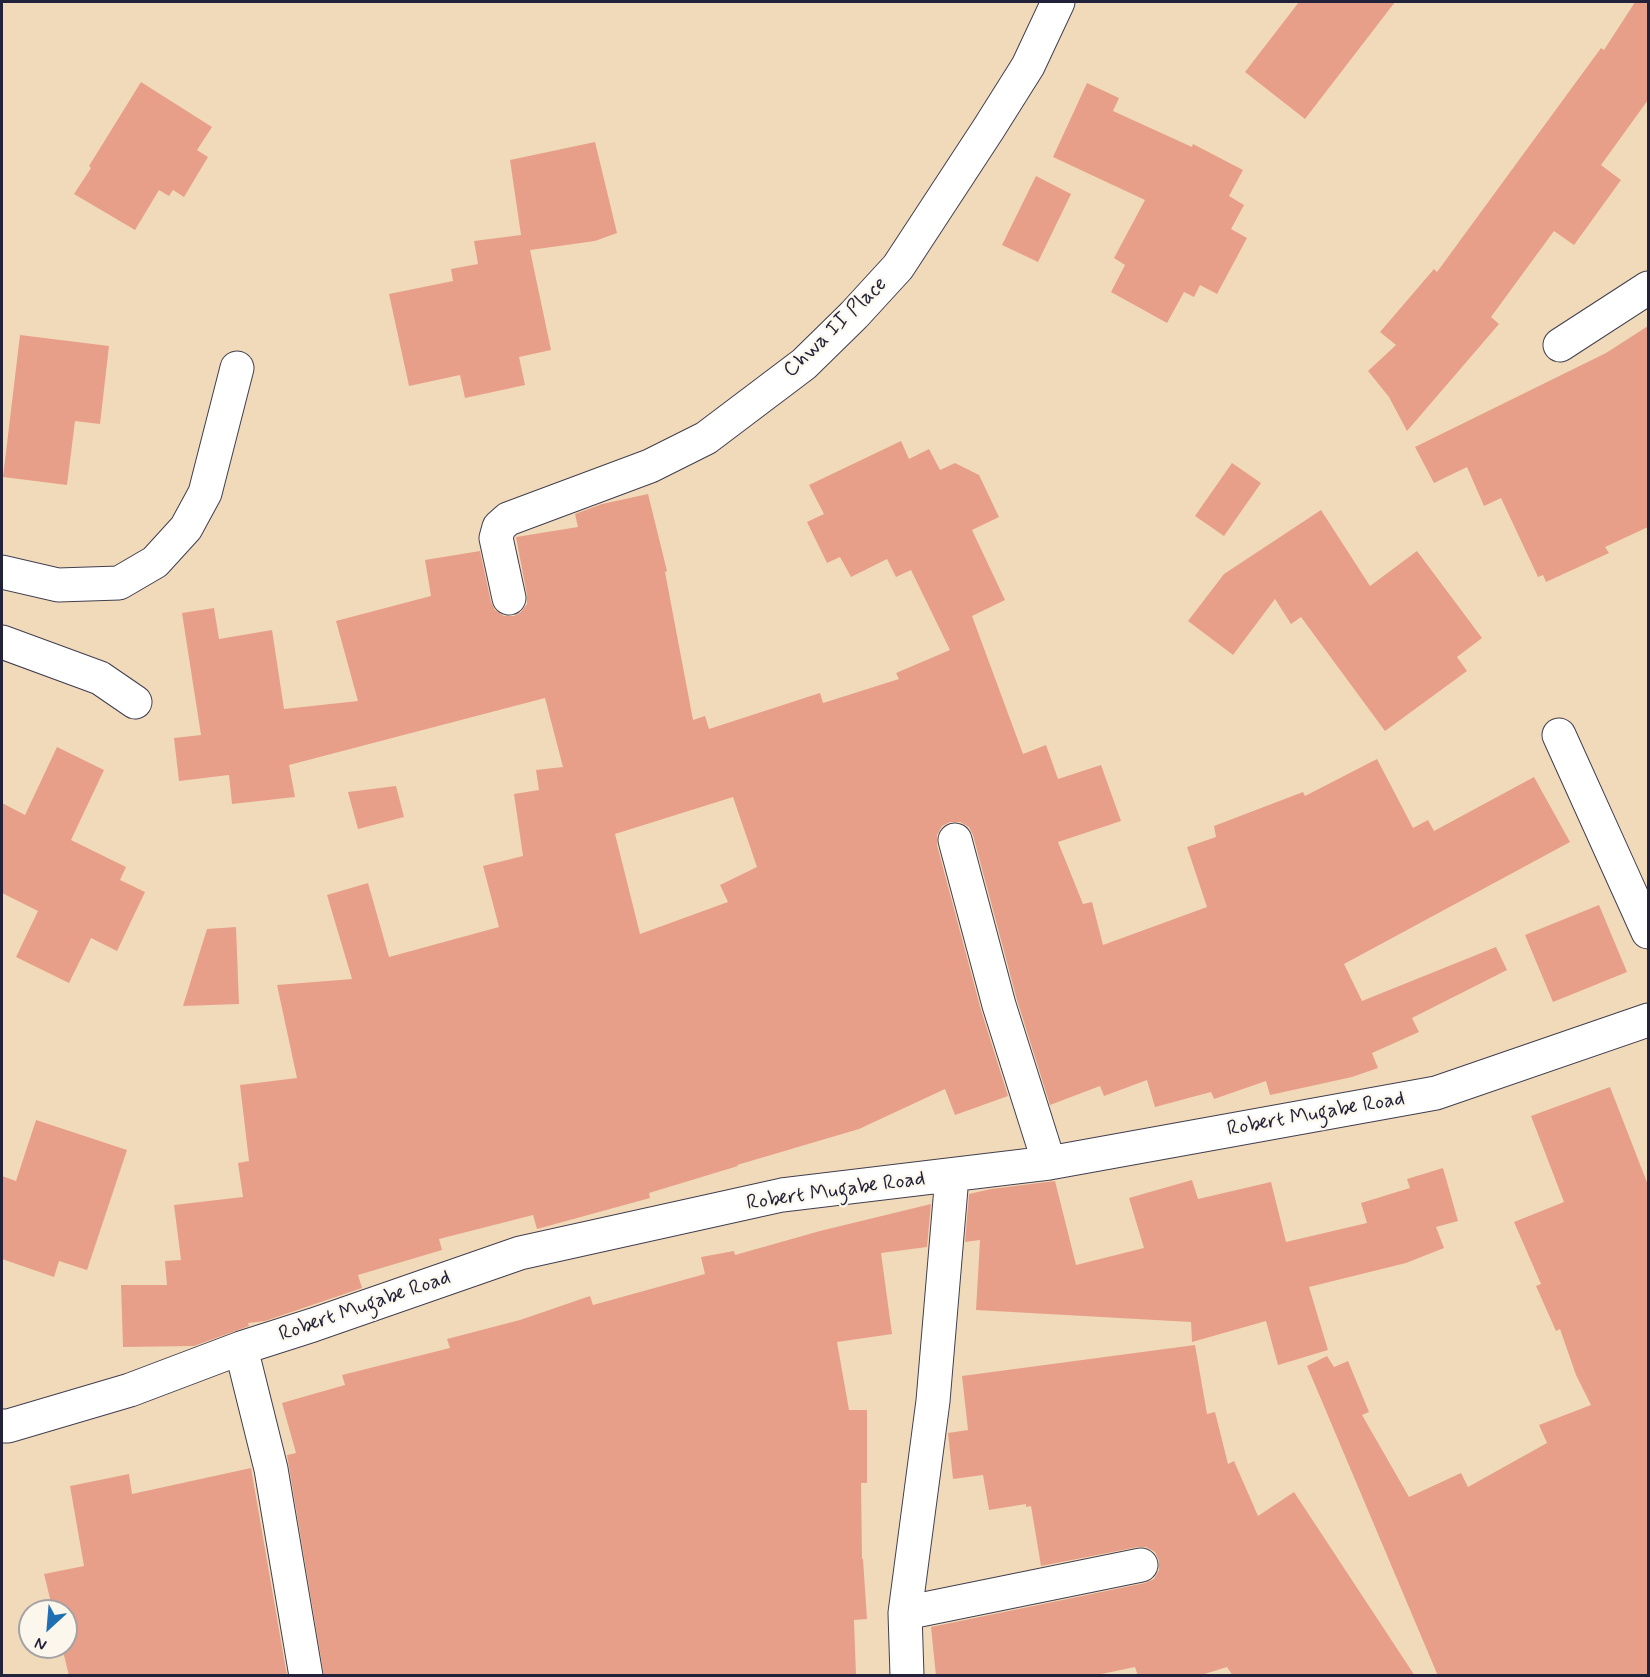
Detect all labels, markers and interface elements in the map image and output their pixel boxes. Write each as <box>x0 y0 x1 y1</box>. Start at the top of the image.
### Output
street label: Chwa II Place <box>779 272 893 384</box>
street label: Robert Mugabe Road <box>1225 1087 1407 1143</box>
street label: Robert Mugabe Road <box>745 1167 927 1217</box>
street label: Robert Mugabe Road <box>276 1266 454 1348</box>
north arrow <box>18 1599 78 1659</box>
text: N <box>31 1632 50 1656</box>

